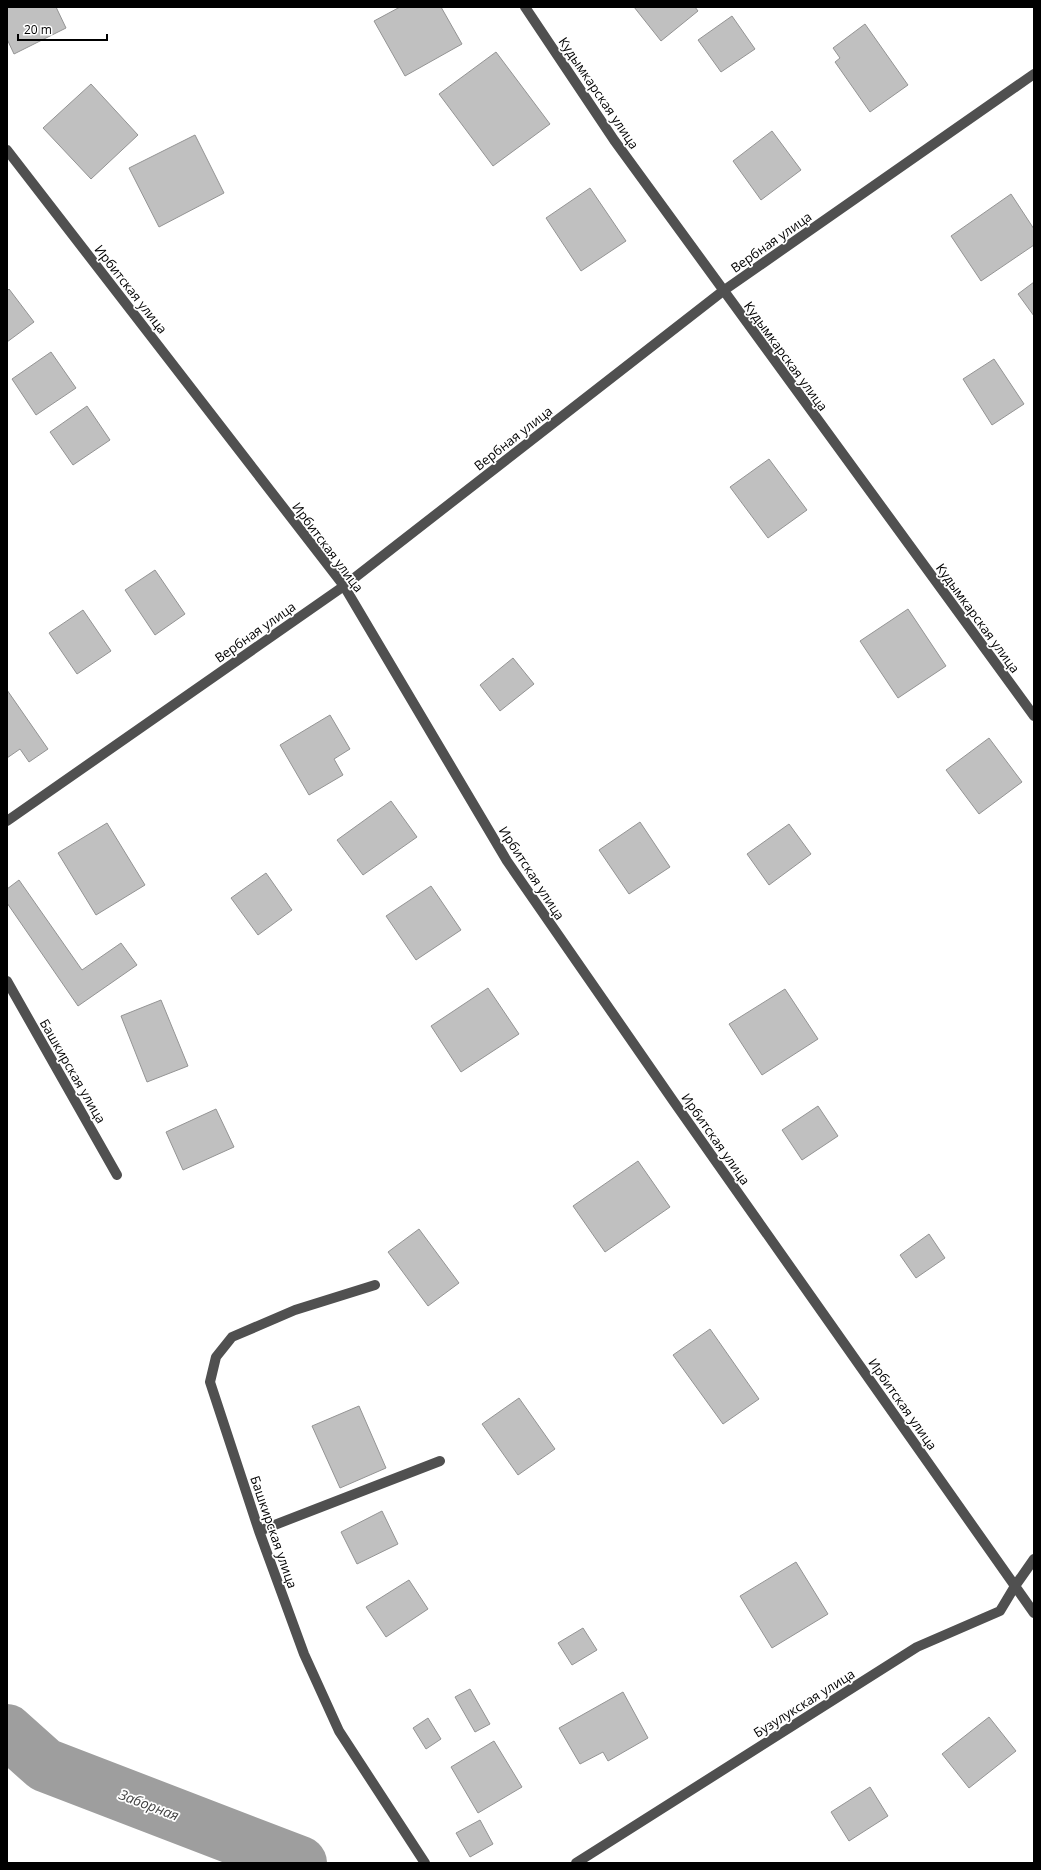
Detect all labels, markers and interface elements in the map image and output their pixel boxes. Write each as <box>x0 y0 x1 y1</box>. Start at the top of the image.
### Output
scale bar <box>18 16 107 42</box>
text: 20 m <box>24 21 52 38</box>
street label: Кудымкарская улица <box>555 33 643 153</box>
street label: Вербная улица <box>727 207 815 277</box>
street label: Ирбитская улица <box>91 241 171 337</box>
street label: Кудымкарская улица <box>740 297 832 415</box>
street label: Вербная улица <box>470 402 556 474</box>
street label: Ирбитская улица <box>288 498 368 596</box>
street label: Кудымкарская улица <box>932 559 1024 677</box>
street label: Вербная улица <box>211 597 299 667</box>
street label: Ирбитская улица <box>495 823 569 923</box>
street label: Башкирская улица <box>36 1015 110 1127</box>
street label: Ирбитская улица <box>678 1089 754 1189</box>
street label: Ирбитская улица <box>865 1354 941 1454</box>
street label: Башкирская улица <box>246 1473 302 1591</box>
street label: Бузулукская улица <box>750 1665 858 1741</box>
water label: Заборная <box>116 1784 182 1825</box>

